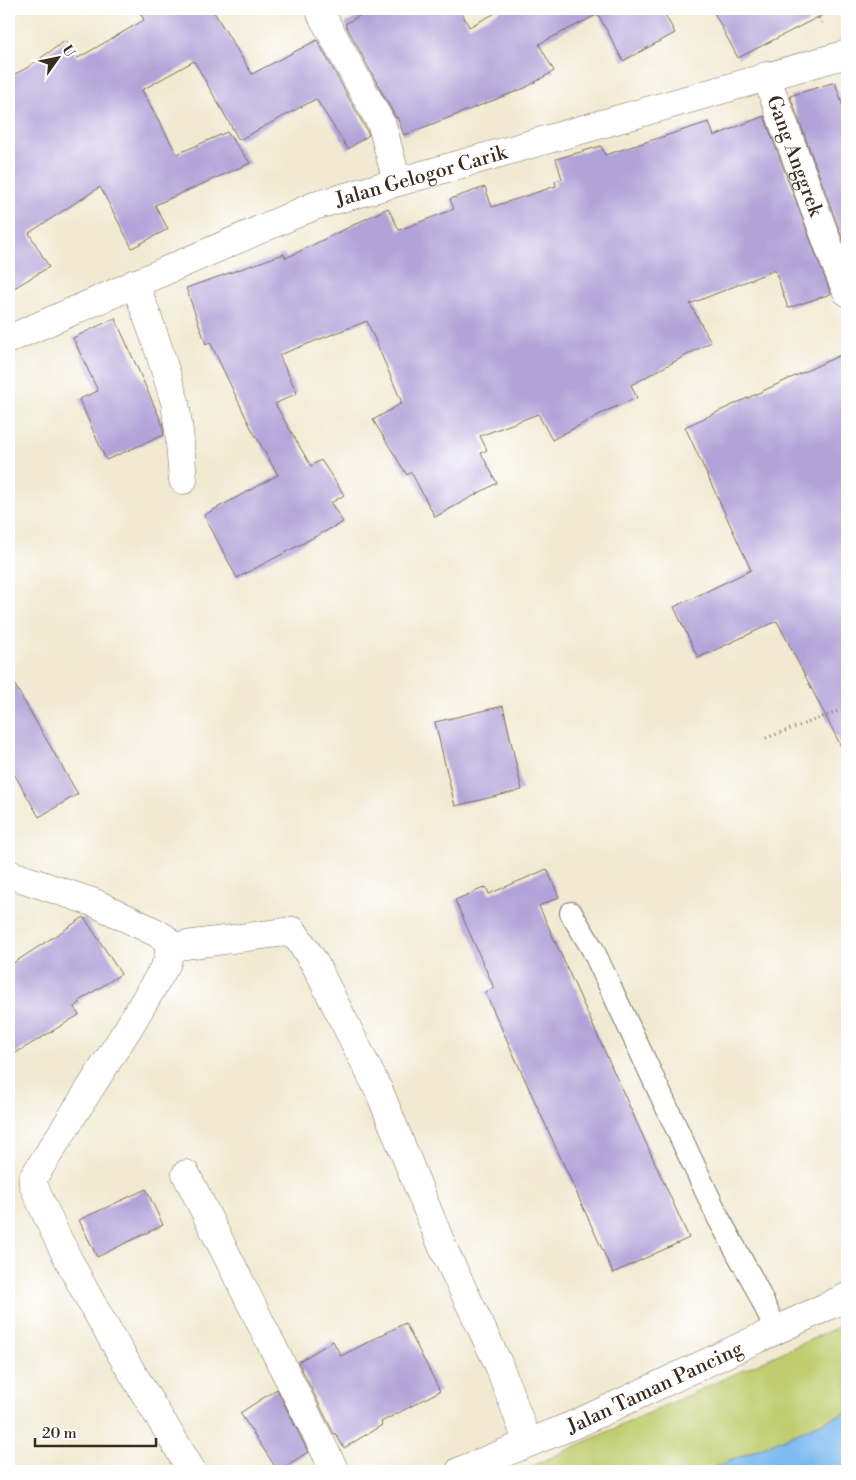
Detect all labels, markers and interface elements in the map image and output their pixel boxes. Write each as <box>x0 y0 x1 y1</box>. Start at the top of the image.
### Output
north arrow <box>32 32 82 82</box>
text: U <box>58 42 79 61</box>
street label: Gang Anggrek <box>760 92 828 222</box>
street label: Jalan Gelogor Carik <box>332 140 511 214</box>
street label: Jalan Taman Pancing <box>563 1336 748 1440</box>
scale bar <box>35 1415 156 1447</box>
text: 20 m <box>42 1424 77 1443</box>

